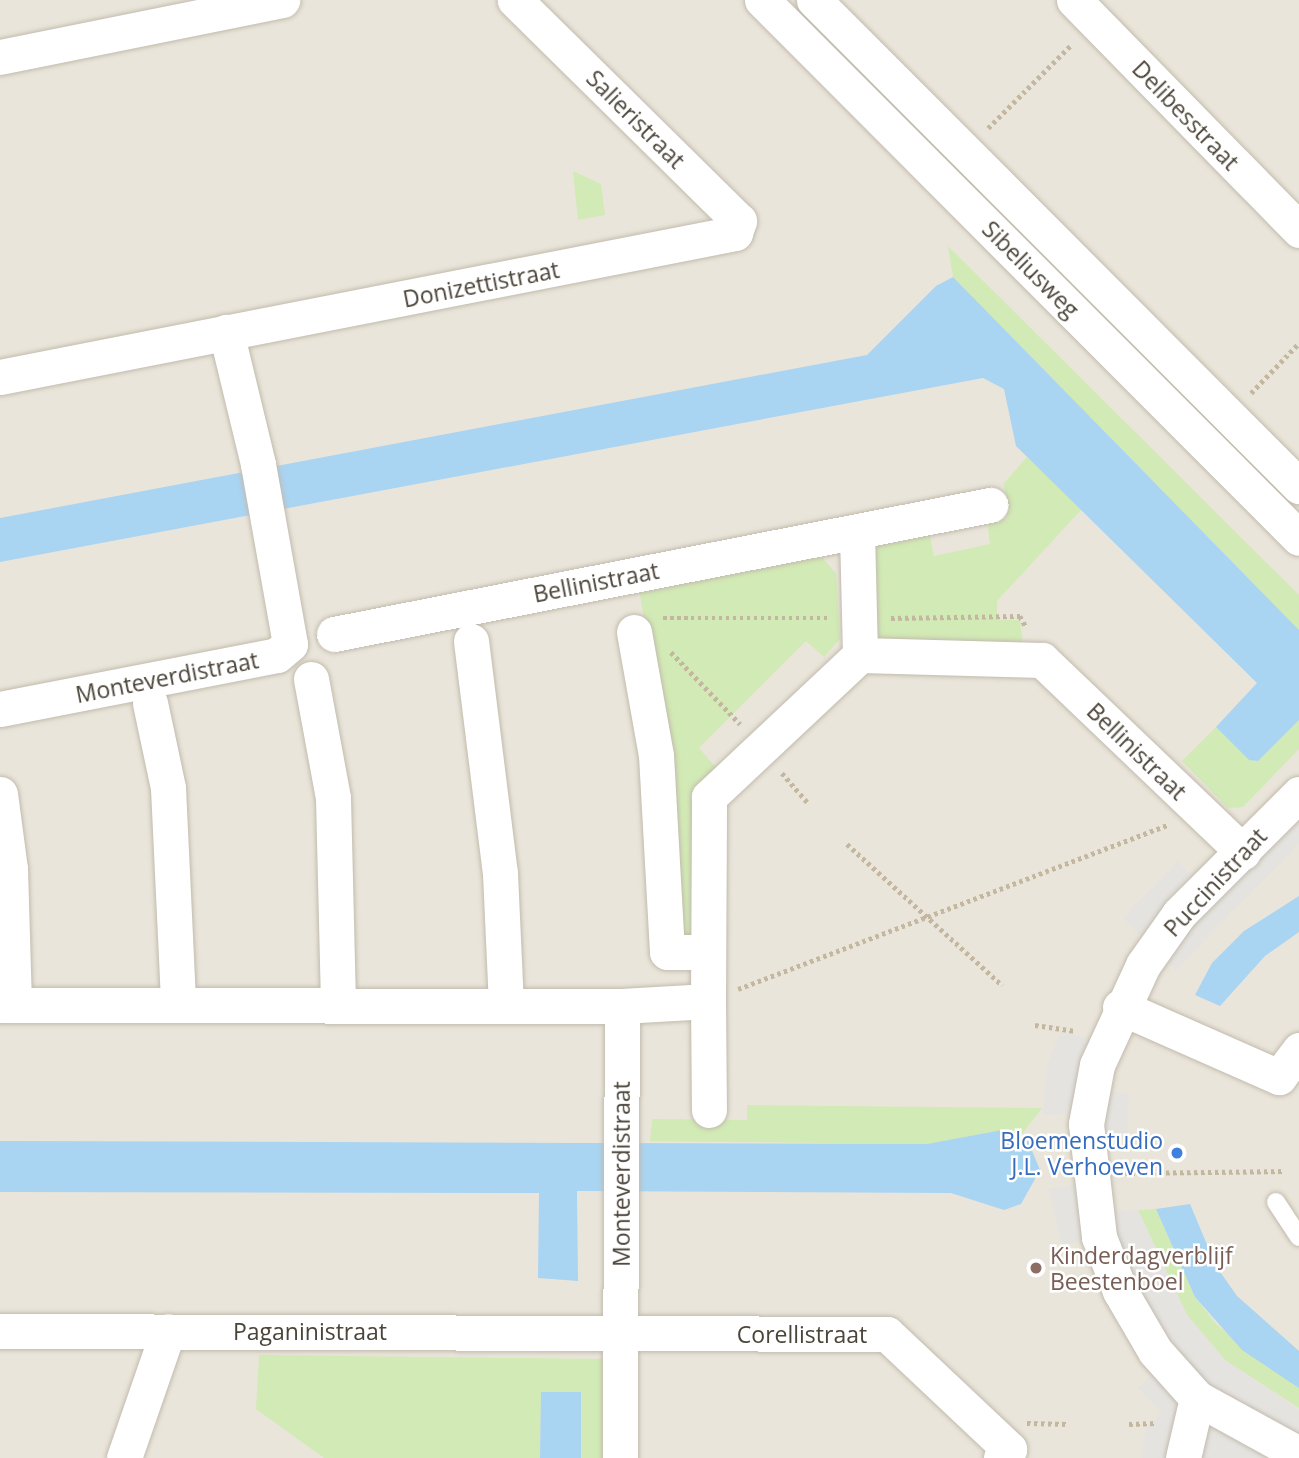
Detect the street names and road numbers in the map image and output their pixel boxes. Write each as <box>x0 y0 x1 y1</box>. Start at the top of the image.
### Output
street label: Delibesstraat <box>1127 55 1245 175</box>
street label: Salieristraat <box>581 64 691 174</box>
street label: Sibeliusweg <box>977 215 1085 323</box>
street label: Donizettistraat <box>400 255 562 313</box>
street label: Bellinistraat <box>531 556 661 608</box>
street label: Monteverdistraat <box>73 646 261 708</box>
street label: Bellinistraat <box>1082 697 1192 805</box>
street label: Puccinistraat <box>1158 822 1272 942</box>
street label: Monteverdistraat <box>607 1081 635 1267</box>
street label: Paganinistraat <box>233 1317 387 1345</box>
street label: Corellistraat <box>737 1320 867 1348</box>

